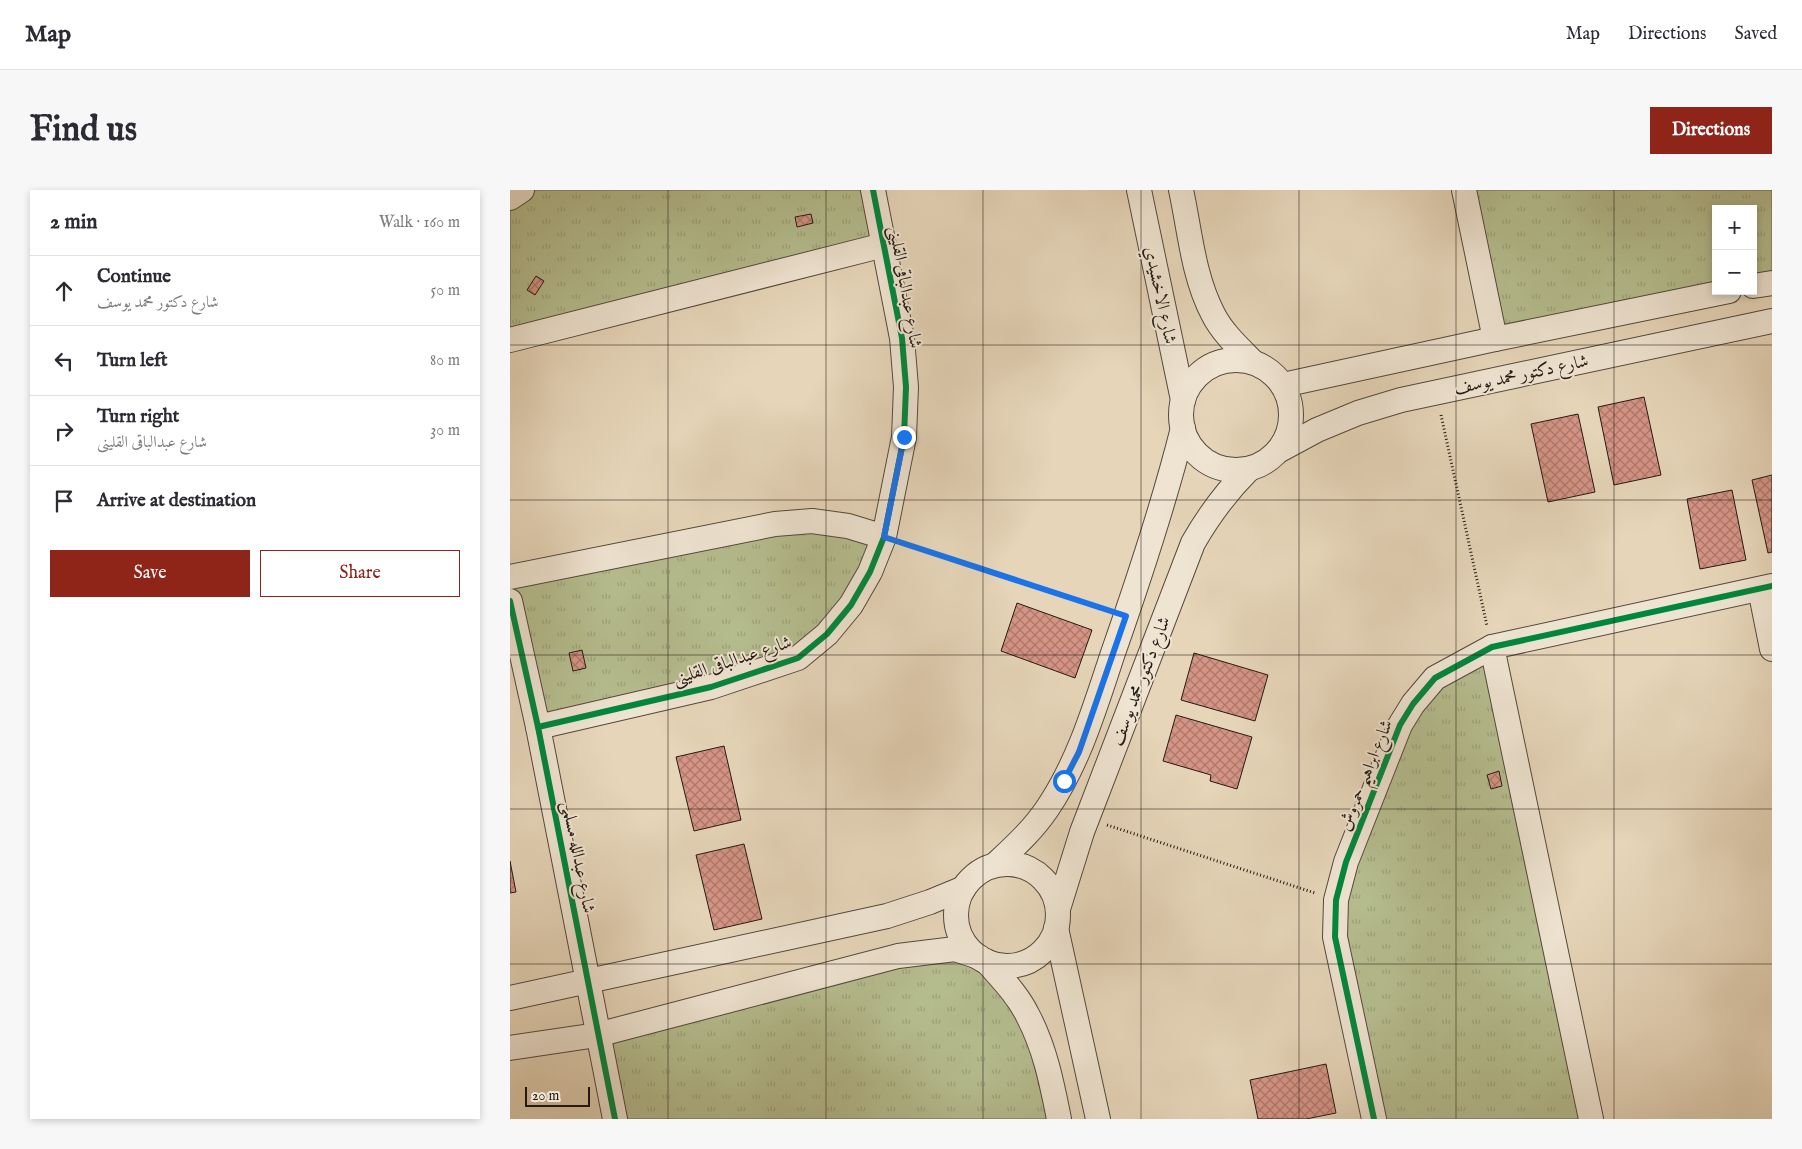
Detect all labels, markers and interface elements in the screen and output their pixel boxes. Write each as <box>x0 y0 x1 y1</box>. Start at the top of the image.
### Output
text: Map <box>25 19 71 50</box>
text: Map <box>1566 23 1600 46</box>
text: Directions <box>1628 23 1706 46</box>
text: Saved <box>1734 23 1777 46</box>
button: Directions <box>1650 107 1772 154</box>
text: Find us <box>30 108 137 153</box>
map controls <box>1712 205 1757 295</box>
button: + <box>1712 205 1757 250</box>
text: 2 min <box>50 209 97 236</box>
text: Walk · 160 m <box>379 213 460 233</box>
street label: شارع عبدالباقى القلينى <box>880 224 927 351</box>
street label: شارع الاخشيدي <box>1136 244 1181 347</box>
button: − <box>1712 250 1757 295</box>
text: Continue <box>97 265 171 289</box>
icon: ahead <box>50 277 78 305</box>
text: 50 m <box>431 281 460 301</box>
text: شارع دكتور محمد يوسف <box>97 293 219 313</box>
icon: left <box>50 347 78 375</box>
text: Turn left <box>97 349 168 373</box>
street label: شارع دكتور محمد يوسف <box>1452 350 1591 403</box>
text: 80 m <box>430 351 460 371</box>
text: Turn right <box>97 405 179 429</box>
icon: right <box>50 417 78 445</box>
text: 30 m <box>430 421 460 441</box>
route end <box>893 426 916 449</box>
text: شارع عبدالباقى القلينى <box>97 433 207 453</box>
icon: arrive <box>50 487 78 515</box>
text: Arrive at destination <box>97 489 256 513</box>
button: Save <box>50 550 250 597</box>
button: Share <box>260 550 460 597</box>
street label: شارع دكتور محمد يوسف <box>1106 614 1179 750</box>
street label: شارع عبدالباقى القلينى <box>670 631 796 693</box>
street label: شارع ابراهيم حمروش <box>1334 717 1404 836</box>
route start <box>1053 770 1076 793</box>
street label: شارع عبدالله مسلمى <box>553 799 600 916</box>
scale bar <box>525 1084 590 1107</box>
text: 20 m <box>532 1087 559 1105</box>

